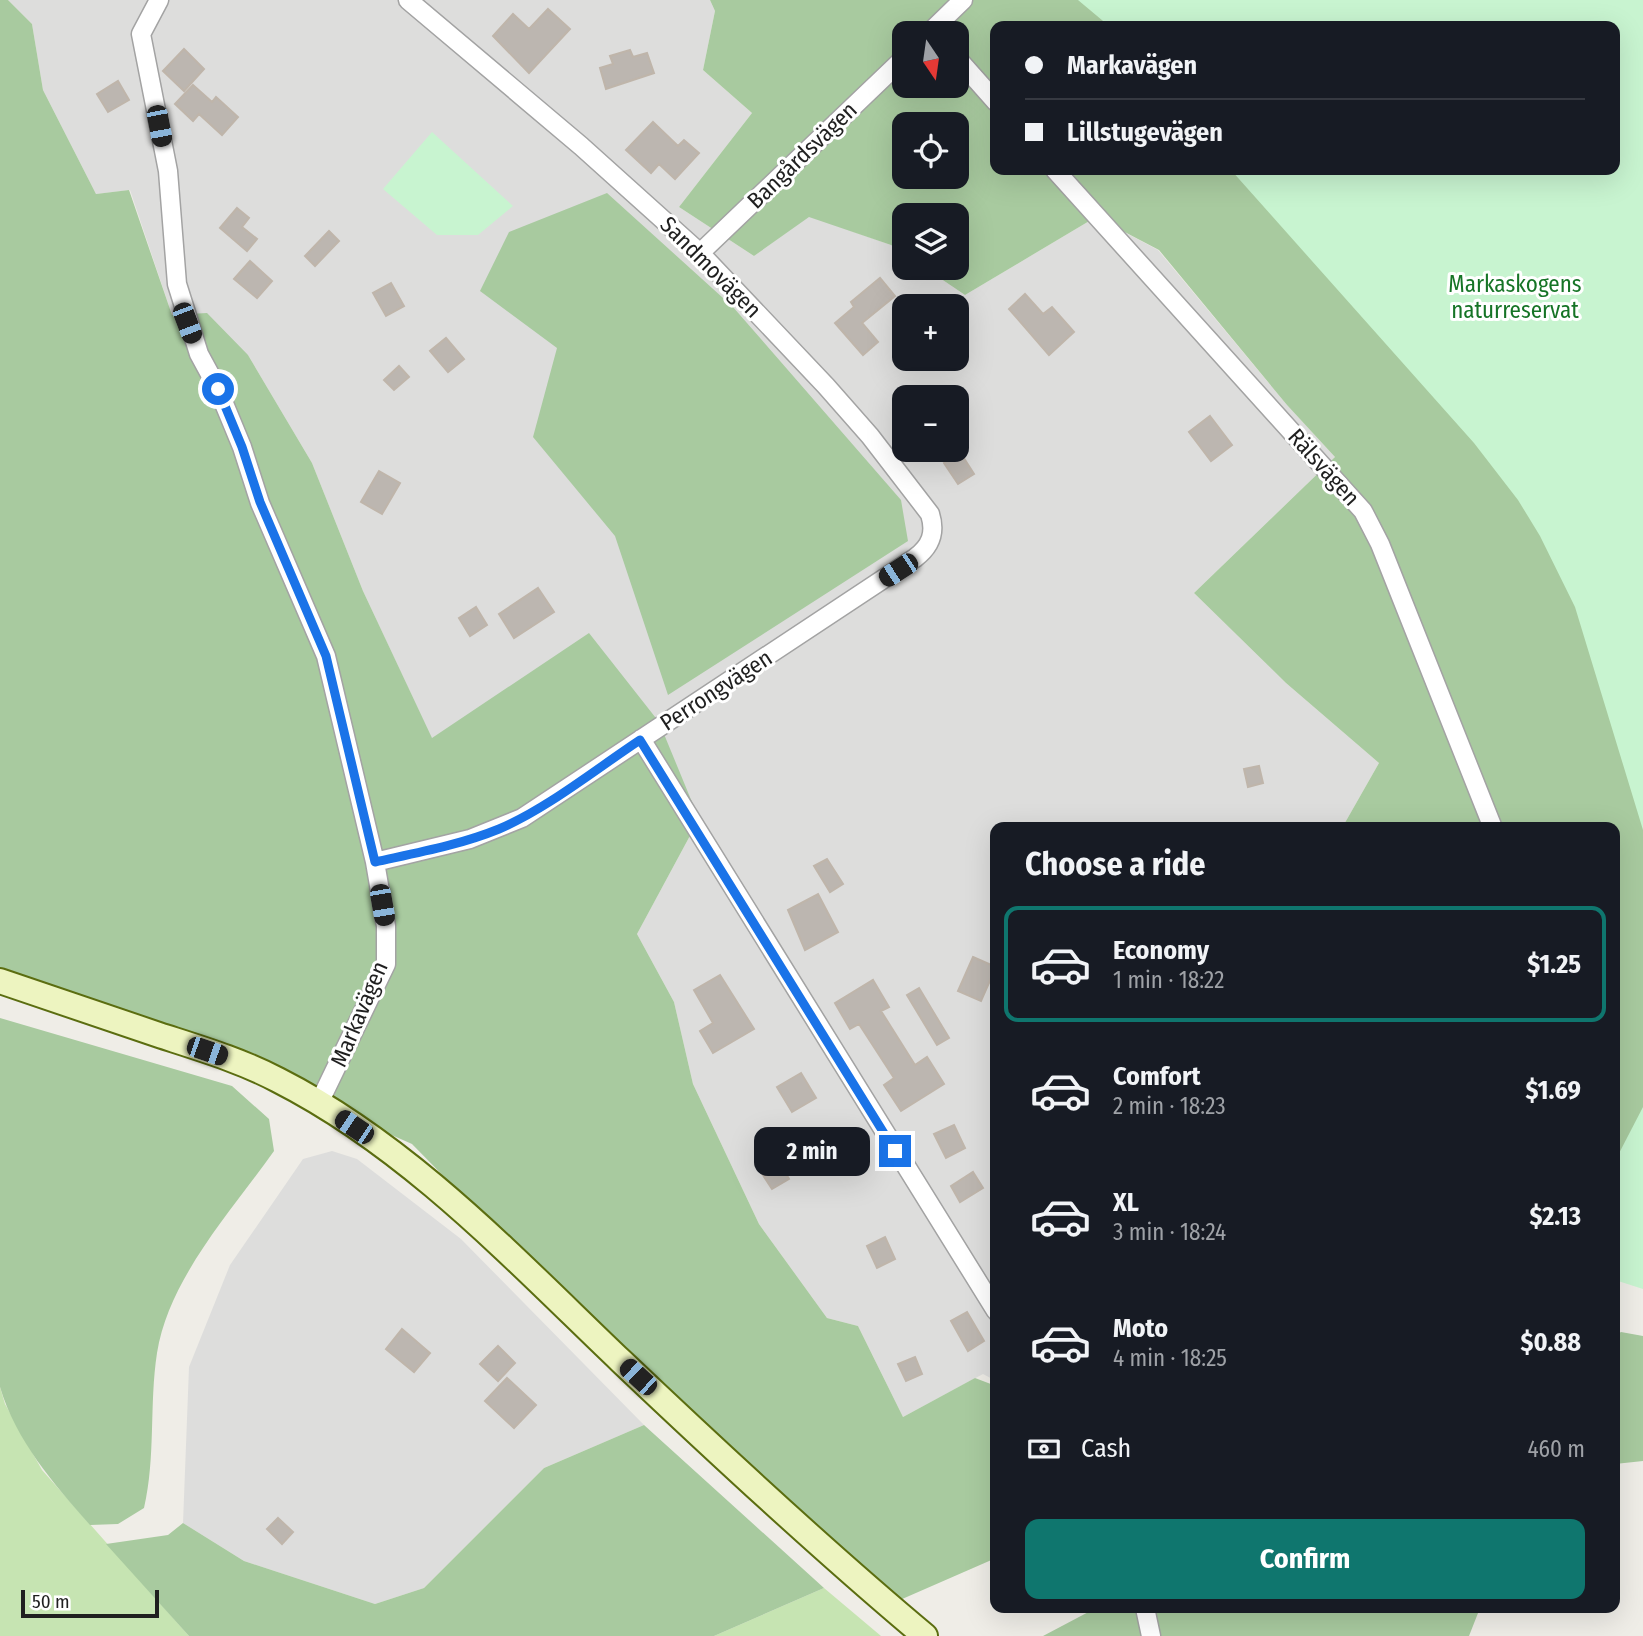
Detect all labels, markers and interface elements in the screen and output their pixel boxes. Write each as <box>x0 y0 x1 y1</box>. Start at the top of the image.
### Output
north arrow <box>892 21 970 98</box>
map controls <box>892 21 969 462</box>
text: Markavägen <box>1067 50 1197 81</box>
street label: Bangårdsvägen <box>741 96 863 214</box>
car <box>145 103 174 149</box>
button: locate <box>892 112 969 189</box>
text: Lillstugevägen <box>1067 117 1223 148</box>
button: layers <box>892 203 969 280</box>
street label: Sandmovägen <box>655 211 767 323</box>
park label: Markaskogens naturreservat <box>1448 270 1582 324</box>
button: + <box>892 294 969 371</box>
car <box>170 300 205 346</box>
route start <box>202 373 234 405</box>
button: − <box>892 385 969 462</box>
street label: Rälsvägen <box>1282 423 1366 511</box>
car <box>875 550 922 590</box>
street label: Perrongvägen <box>655 643 777 737</box>
text: Choose a ride <box>1025 845 1206 883</box>
car <box>369 882 396 928</box>
icon: car <box>1029 933 1092 996</box>
text: Economy <box>1113 935 1209 966</box>
text: $1.25 <box>1527 949 1581 980</box>
street label: Markavägen <box>324 957 394 1071</box>
text: 1 min · 18:22 <box>1113 966 1224 994</box>
car <box>184 1034 231 1068</box>
icon: car <box>1029 1059 1092 1122</box>
text: Comfort <box>1113 1061 1201 1092</box>
text: $1.69 <box>1526 1075 1581 1106</box>
text: 2 min · 18:23 <box>1113 1092 1226 1120</box>
car <box>331 1107 378 1147</box>
callout: 2 min <box>755 1126 870 1176</box>
route end <box>879 1135 911 1167</box>
text: 2 min <box>787 1137 838 1165</box>
icon: car <box>1029 1185 1092 1248</box>
text: XL <box>1113 1187 1139 1218</box>
text: $2.13 <box>1530 1201 1581 1232</box>
text: 3 min · 18:24 <box>1113 1218 1226 1246</box>
icon: car <box>1029 1311 1092 1374</box>
text: Moto <box>1113 1313 1168 1344</box>
text: $0.88 <box>1520 1327 1581 1358</box>
text: 4 min · 18:25 <box>1113 1344 1227 1372</box>
car <box>616 1355 661 1399</box>
icon: cash <box>1025 1430 1063 1468</box>
text: Cash <box>1081 1433 1131 1464</box>
text: 460 m <box>1527 1435 1585 1463</box>
button: Confirm <box>1025 1519 1585 1599</box>
scale bar <box>21 1587 159 1619</box>
text: 50 m <box>32 1590 70 1613</box>

